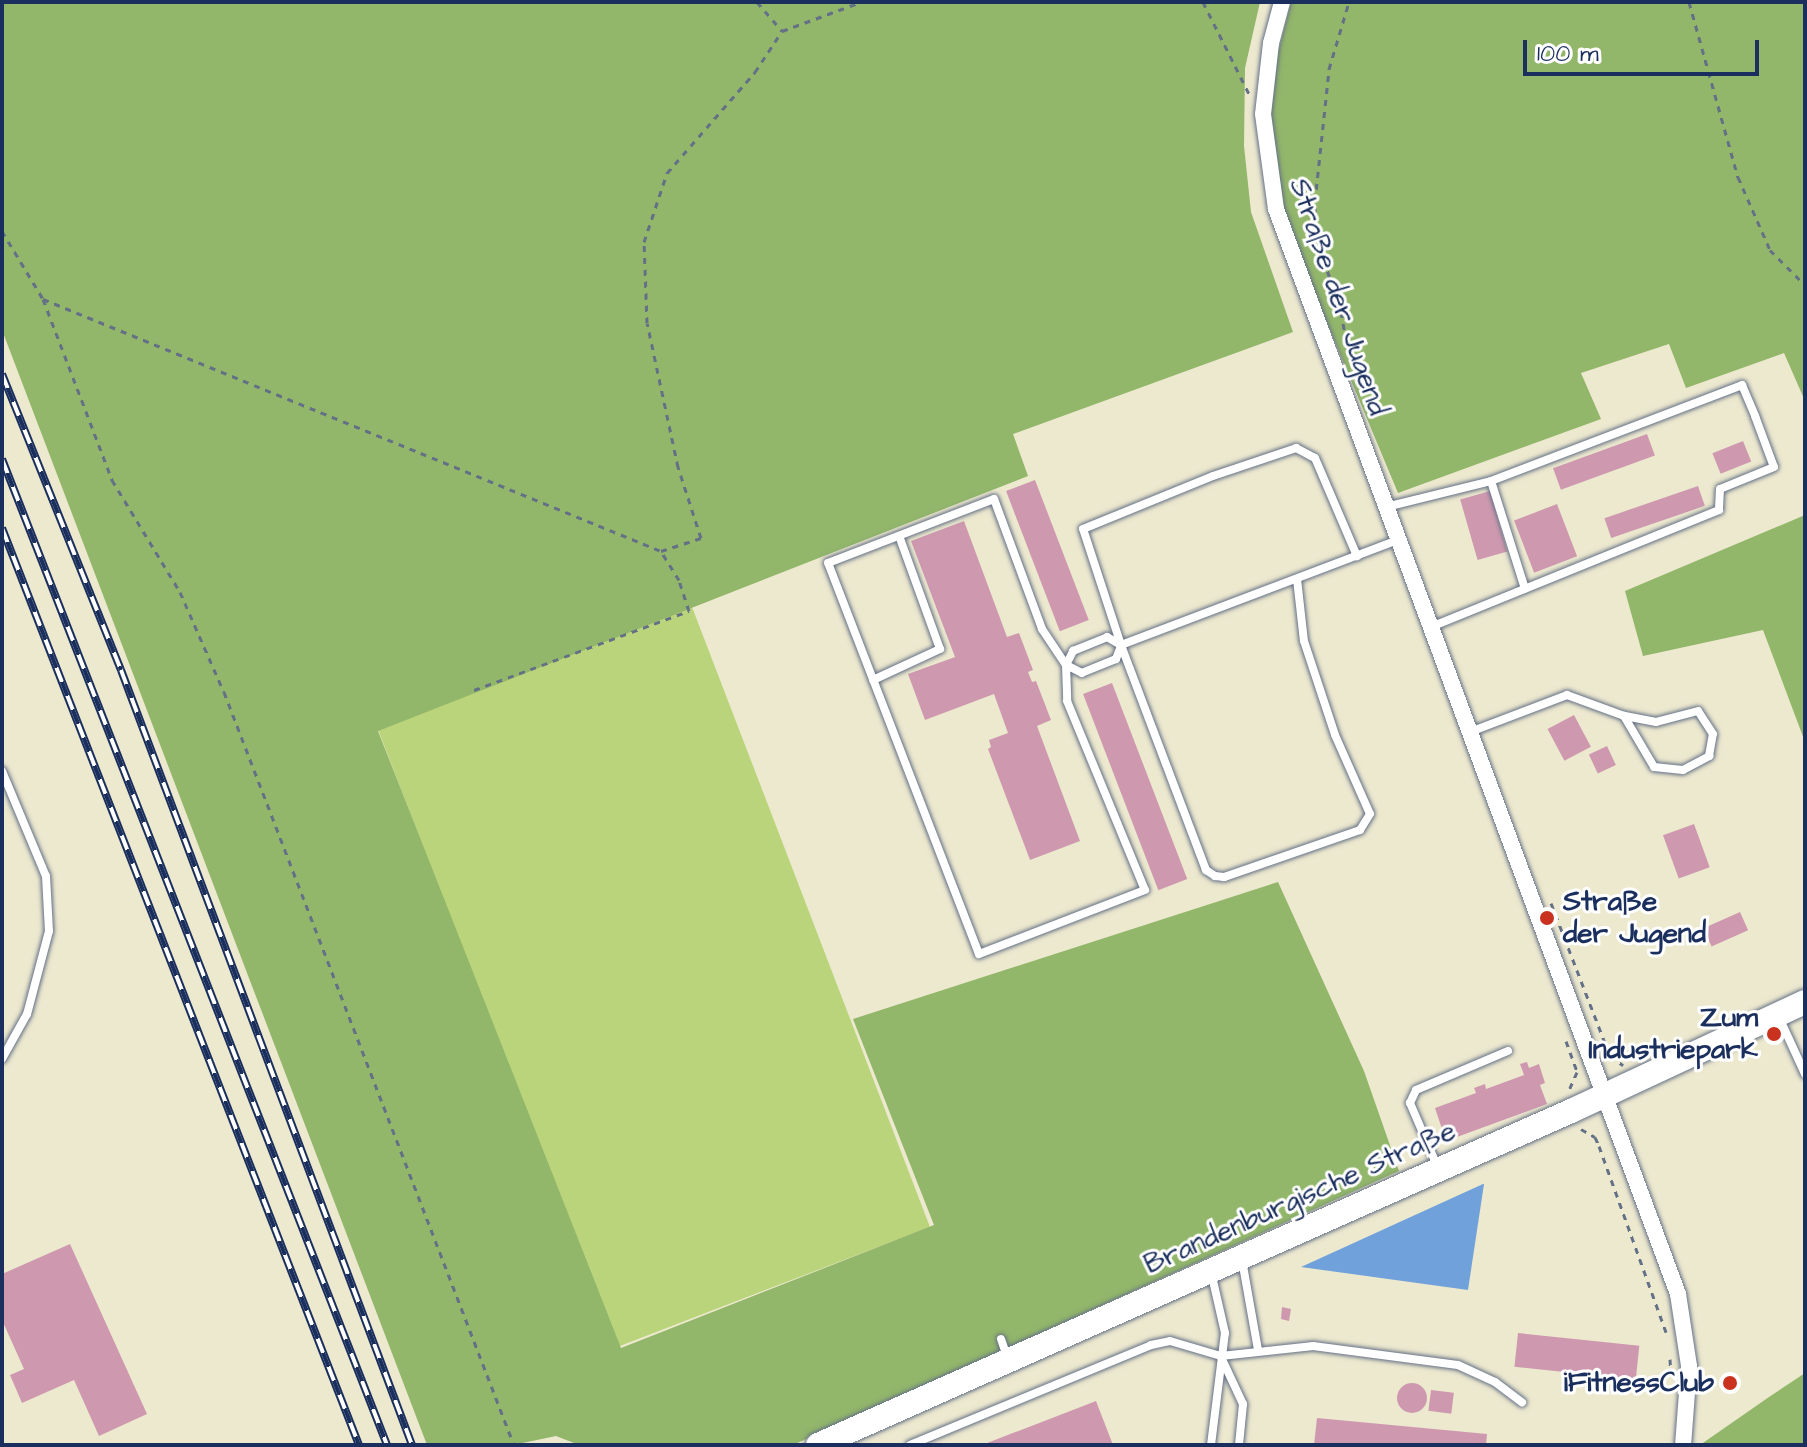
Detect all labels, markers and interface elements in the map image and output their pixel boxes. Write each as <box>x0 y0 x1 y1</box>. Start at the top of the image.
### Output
scale bar <box>1527 24 1763 74</box>
text: 100 m <box>1537 37 1599 71</box>
street label: Straße der Jugend <box>1282 174 1394 420</box>
place label: Straße der Jugend <box>1563 885 1706 951</box>
marker: Straße der Jugend <box>1538 909 1556 927</box>
place label: Zum Industriepark <box>1588 1001 1758 1067</box>
marker: Zum Industriepark <box>1765 1025 1783 1043</box>
street label: Brandenburgische Straße <box>1139 1114 1461 1282</box>
place label: iFitnessClub <box>1563 1366 1714 1400</box>
marker: iFitnessClub <box>1721 1374 1739 1392</box>

